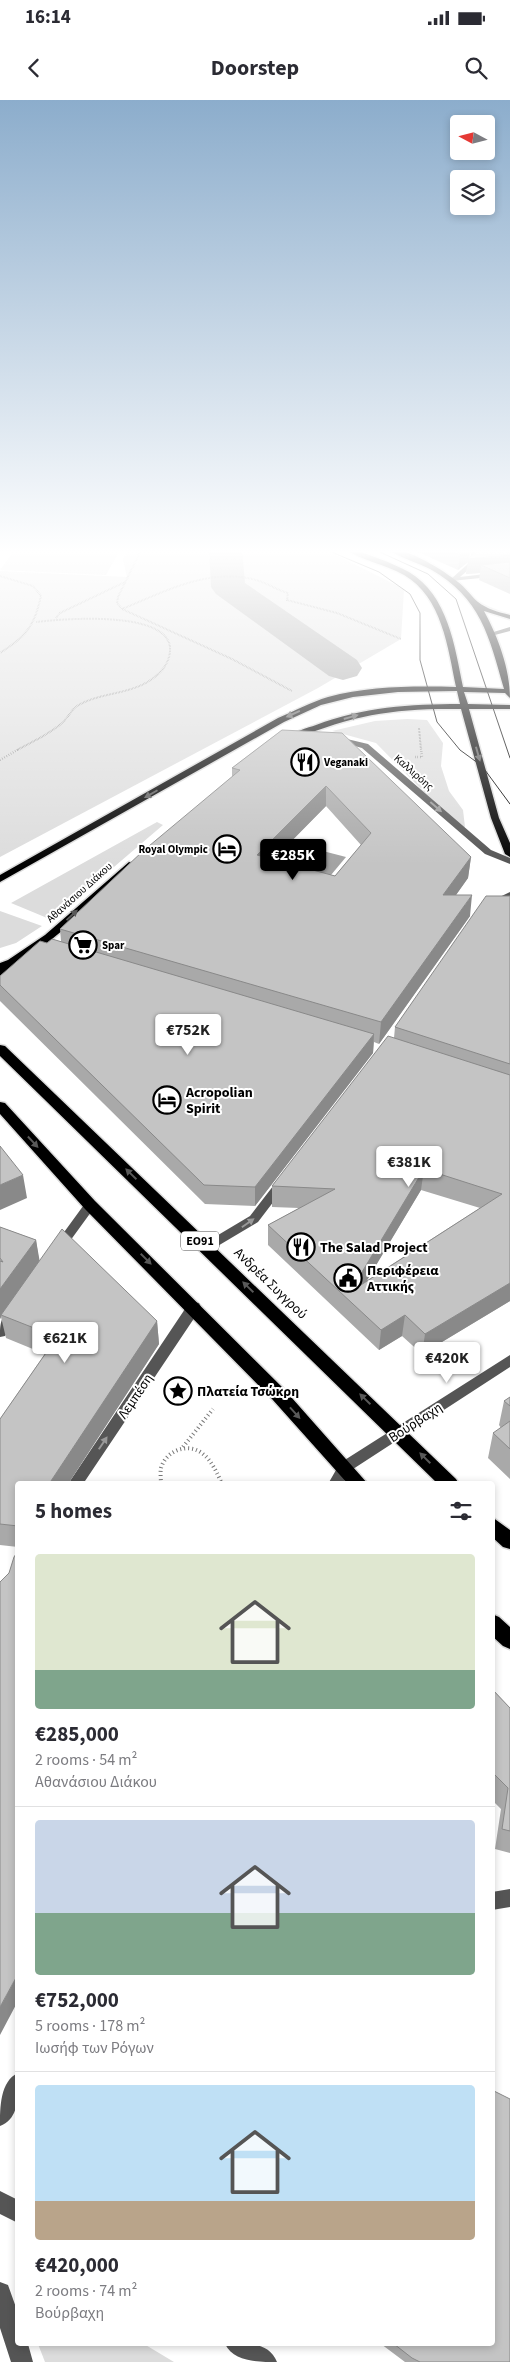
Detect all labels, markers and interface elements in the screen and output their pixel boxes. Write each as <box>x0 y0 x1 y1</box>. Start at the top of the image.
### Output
text: 16:14 <box>25 4 71 31</box>
text: Doorstep <box>211 52 299 84</box>
icon: back <box>20 54 48 82</box>
icon: search <box>462 54 490 82</box>
north arrow <box>450 115 495 160</box>
map controls <box>450 115 495 215</box>
button: layers <box>450 170 495 215</box>
one-way arrow <box>286 711 300 719</box>
one-way arrow <box>344 712 359 720</box>
one-way arrow <box>474 746 482 761</box>
restaurant icon: Veganaki <box>290 747 320 777</box>
street label: Καλλιρόης <box>391 751 437 794</box>
place label: Veganaki <box>323 755 368 770</box>
one-way arrow <box>145 790 158 799</box>
one-way arrow <box>430 801 443 812</box>
hotel icon: Royal Olympic <box>212 834 242 864</box>
pin: €285K <box>258 838 328 881</box>
place label: Royal Olympic <box>138 842 208 857</box>
text: €285K <box>271 844 315 866</box>
street label: Αθανάσιου Διάκου <box>43 859 115 926</box>
one-way arrow <box>65 909 77 921</box>
supermarket icon: Spar <box>68 930 98 960</box>
place label: Spar <box>102 938 125 953</box>
pin: €752K <box>153 1014 223 1056</box>
text: €752K <box>166 1019 210 1041</box>
place label: Acropolian Spirit <box>185 1083 253 1119</box>
hotel icon: Acropolian Spirit <box>152 1085 182 1115</box>
one-way arrow <box>27 1136 39 1148</box>
pin: €381K <box>374 1146 444 1188</box>
text: €381K <box>387 1151 431 1173</box>
one-way arrow <box>125 1168 137 1180</box>
one-way arrow <box>242 1218 255 1228</box>
road number: ΕΟ91 <box>181 1232 219 1250</box>
restaurant icon: The Salad Project <box>286 1232 316 1262</box>
place label: The Salad Project <box>320 1238 428 1258</box>
street label: Ανδρέα Συγγρού <box>229 1243 312 1324</box>
one-way arrow <box>139 1253 151 1265</box>
place label: Περιφέρεια Αττικής <box>366 1261 439 1297</box>
public building icon: Περιφέρεια Αττικής <box>333 1263 363 1293</box>
one-way arrow <box>242 1281 254 1293</box>
pin: €621K <box>30 1322 100 1364</box>
text: €621K <box>43 1327 87 1349</box>
pin: €420K <box>412 1342 482 1384</box>
text: €420K <box>425 1347 469 1369</box>
street label: Λεμπέση <box>113 1370 158 1423</box>
place icon: Πλατεία Τσώκρη <box>163 1376 193 1406</box>
place label: Πλατεία Τσώκρη <box>197 1382 299 1402</box>
one-way arrow <box>359 1393 371 1405</box>
street label: Βούρβαχη <box>385 1398 446 1448</box>
one-way arrow <box>289 1407 301 1419</box>
one-way arrow <box>98 1437 108 1450</box>
one-way arrow <box>419 1453 431 1465</box>
text: 5 homes <box>35 1496 112 1526</box>
icon: filters <box>447 1497 475 1525</box>
icon: home <box>210 1587 300 1677</box>
text: €285,000 <box>35 1719 119 1749</box>
text: 2 rooms · 54 m² <box>35 1749 137 1771</box>
text: Αθανάσιου Διάκου <box>35 1771 157 1793</box>
icon: home <box>210 1852 300 1942</box>
text: €752,000 <box>35 1985 119 2015</box>
text: 5 rooms · 178 m² <box>35 2015 145 2037</box>
text: Ιωσήφ των Ρόγων <box>35 2037 154 2059</box>
icon: home <box>210 2117 300 2207</box>
text: €420,000 <box>35 2250 119 2280</box>
text: 2 rooms · 74 m² <box>35 2280 137 2302</box>
text: Βούρβαχη <box>35 2302 104 2324</box>

